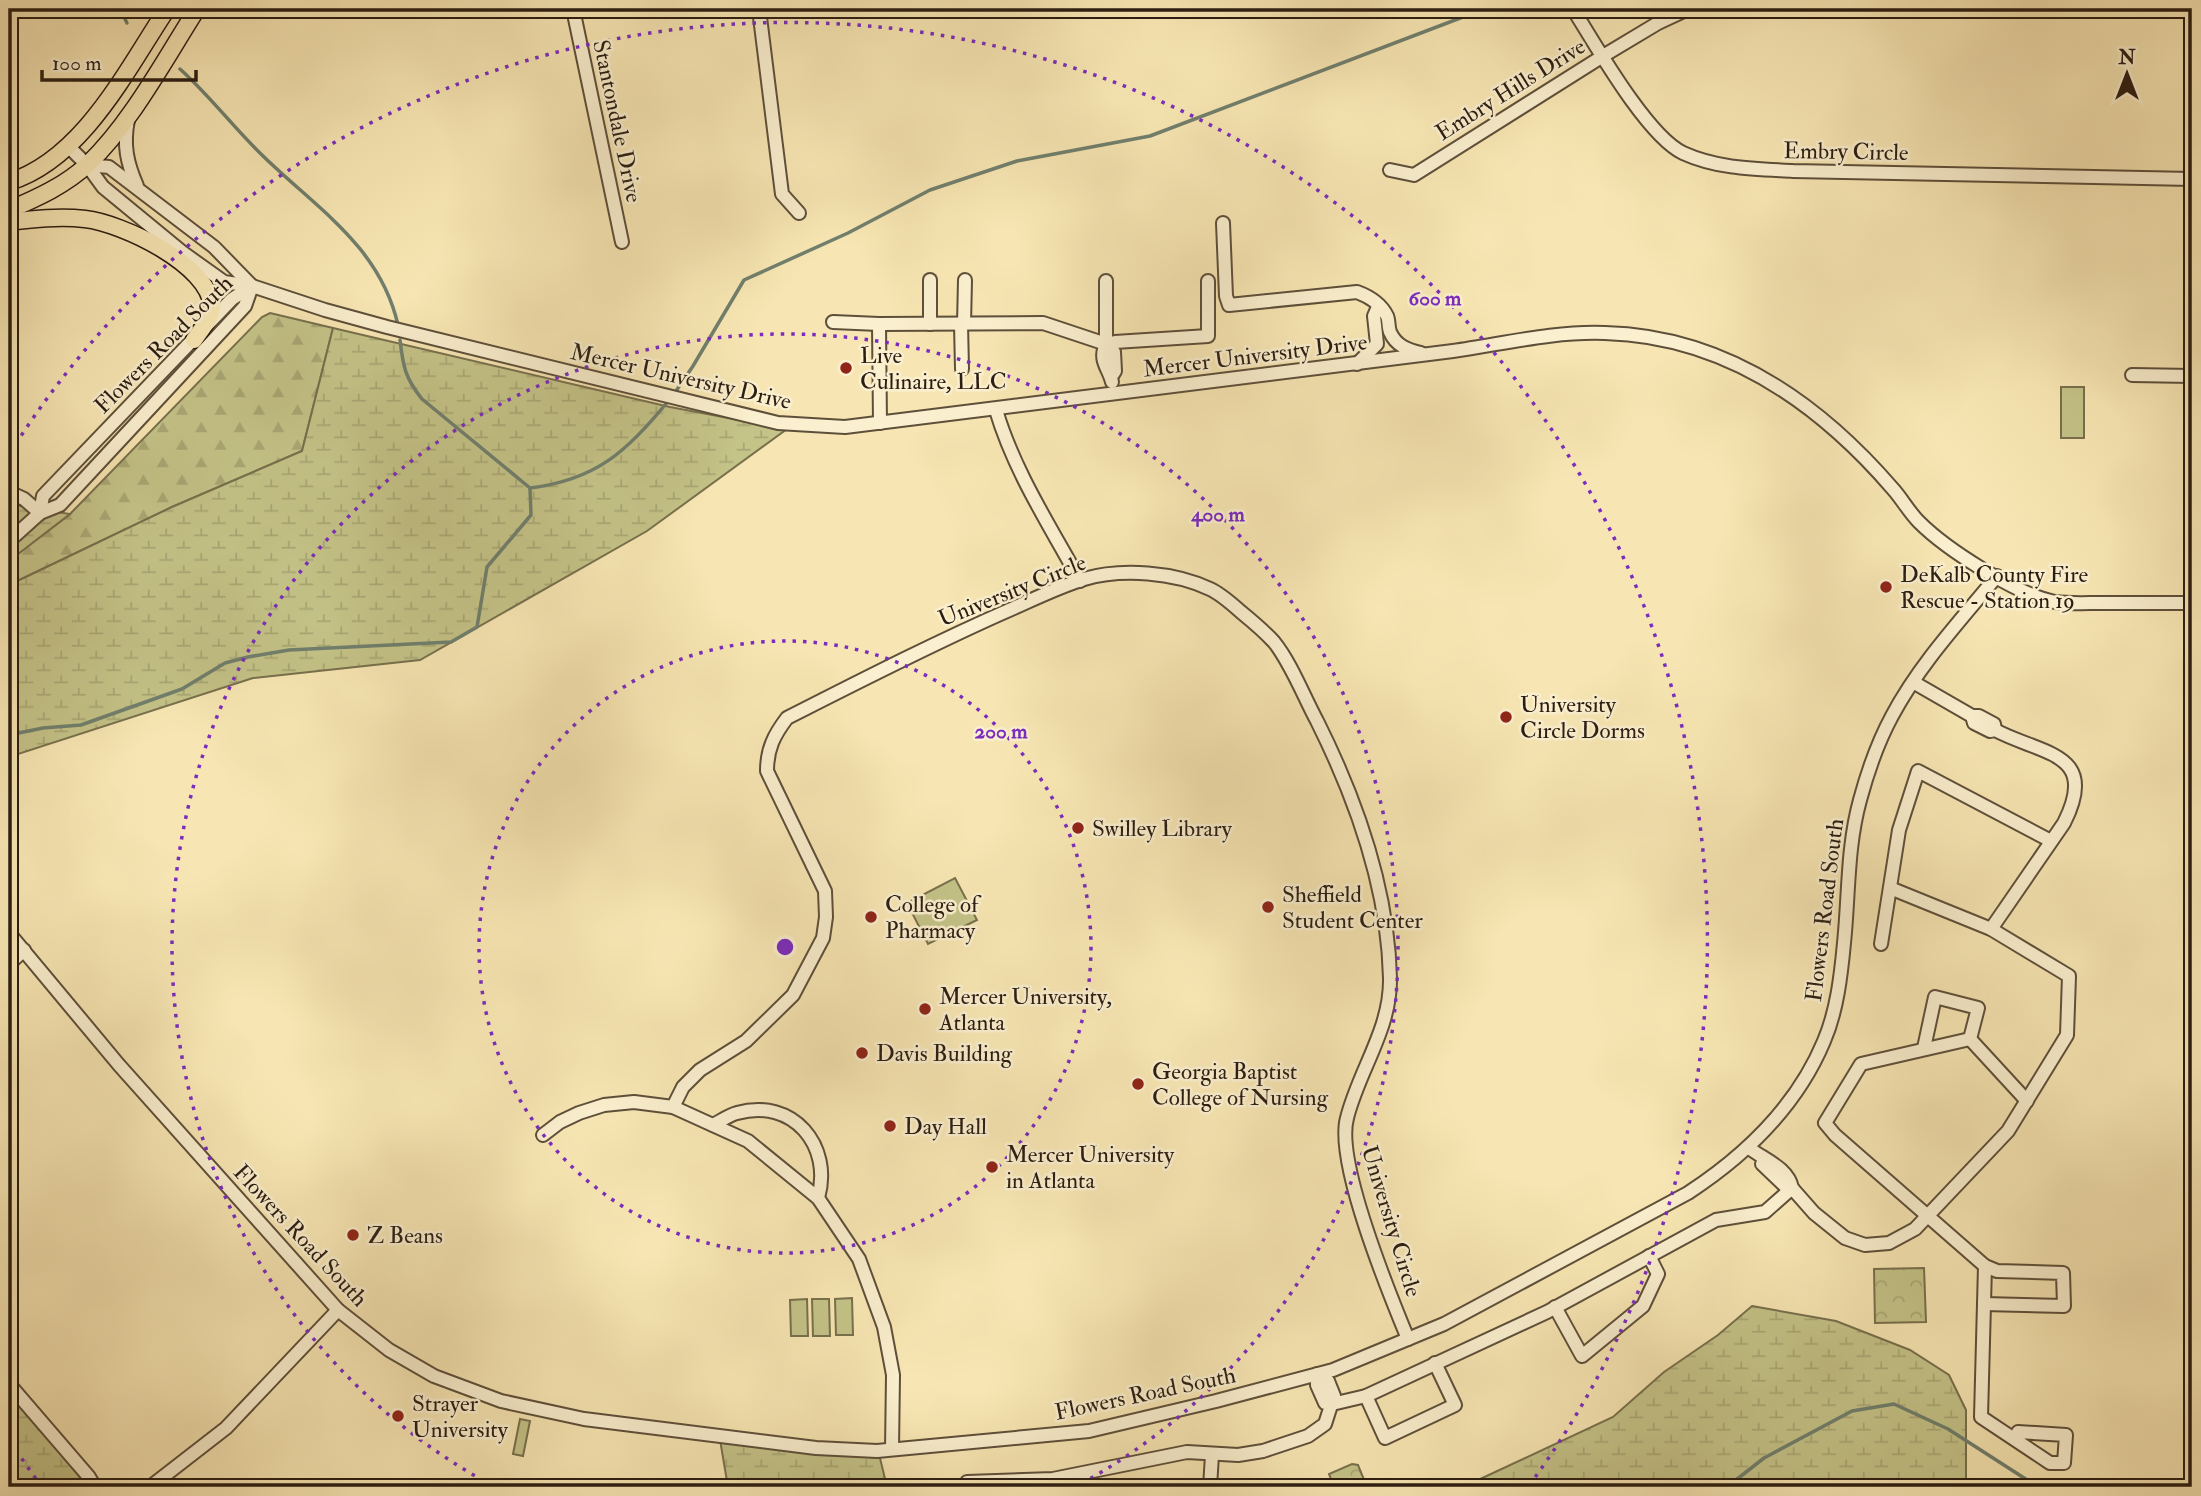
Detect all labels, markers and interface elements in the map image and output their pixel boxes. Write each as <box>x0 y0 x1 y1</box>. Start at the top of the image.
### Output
street label: Embry Hills Drive <box>1430 32 1591 147</box>
street label: Stantondale Drive <box>586 37 649 205</box>
scale bar <box>42 38 196 82</box>
north arrow <box>2092 38 2162 108</box>
text: N <box>2117 46 2136 70</box>
text: 100 m <box>52 50 102 77</box>
street label: Embry Circle <box>1783 136 1909 167</box>
street label: Flowers Road South <box>88 269 239 420</box>
text: 600 m <box>1409 285 1462 312</box>
street label: Mercer University Drive <box>1141 327 1369 384</box>
street label: Mercer University Drive <box>568 337 794 416</box>
place label: Live Culinaire, LLC <box>860 341 1007 396</box>
marker: Live Culinaire, LLC <box>838 360 854 376</box>
text: 400 m <box>1190 501 1245 528</box>
street label: University Circle <box>934 548 1091 633</box>
place label: DeKalb County Fire Rescue - Station 19 <box>1900 560 2088 615</box>
marker: DeKalb County Fire Rescue - Station 19 <box>1878 579 1894 595</box>
place label: University Circle Dorms <box>1520 690 1645 745</box>
marker: University Circle Dorms <box>1498 709 1514 725</box>
text: 200 m <box>975 718 1028 745</box>
place label: Swilley Library <box>1092 814 1233 843</box>
street label: Flowers Road South <box>1799 817 1850 1003</box>
marker: Swilley Library <box>1070 820 1086 836</box>
place label: Sheffield Student Center <box>1282 880 1423 935</box>
place label: College of Pharmacy <box>885 890 982 945</box>
marker: Sheffield Student Center <box>1260 899 1276 915</box>
marker: College of Pharmacy <box>863 909 879 925</box>
centre of rings <box>773 935 797 959</box>
place label: Mercer University, Atlanta <box>938 982 1112 1037</box>
marker: Mercer University, Atlanta <box>917 1001 933 1017</box>
place label: Davis Building <box>876 1039 1013 1068</box>
marker: Davis Building <box>854 1045 870 1061</box>
place label: Georgia Baptist College of Nursing <box>1152 1057 1329 1112</box>
marker: Georgia Baptist College of Nursing <box>1130 1076 1146 1092</box>
place label: Day Hall <box>904 1112 987 1141</box>
marker: Day Hall <box>882 1118 898 1134</box>
place label: Mercer University in Atlanta <box>1006 1140 1175 1195</box>
street label: University Circle <box>1355 1142 1428 1301</box>
street label: Flowers Road South <box>227 1158 374 1313</box>
marker: Mercer University in Atlanta <box>984 1159 1000 1175</box>
place label: Z Beans <box>367 1221 443 1250</box>
marker: Z Beans <box>345 1227 361 1243</box>
street label: Flowers Road South <box>1052 1360 1238 1427</box>
place label: Strayer University <box>412 1389 509 1444</box>
marker: Strayer University <box>390 1408 406 1424</box>

